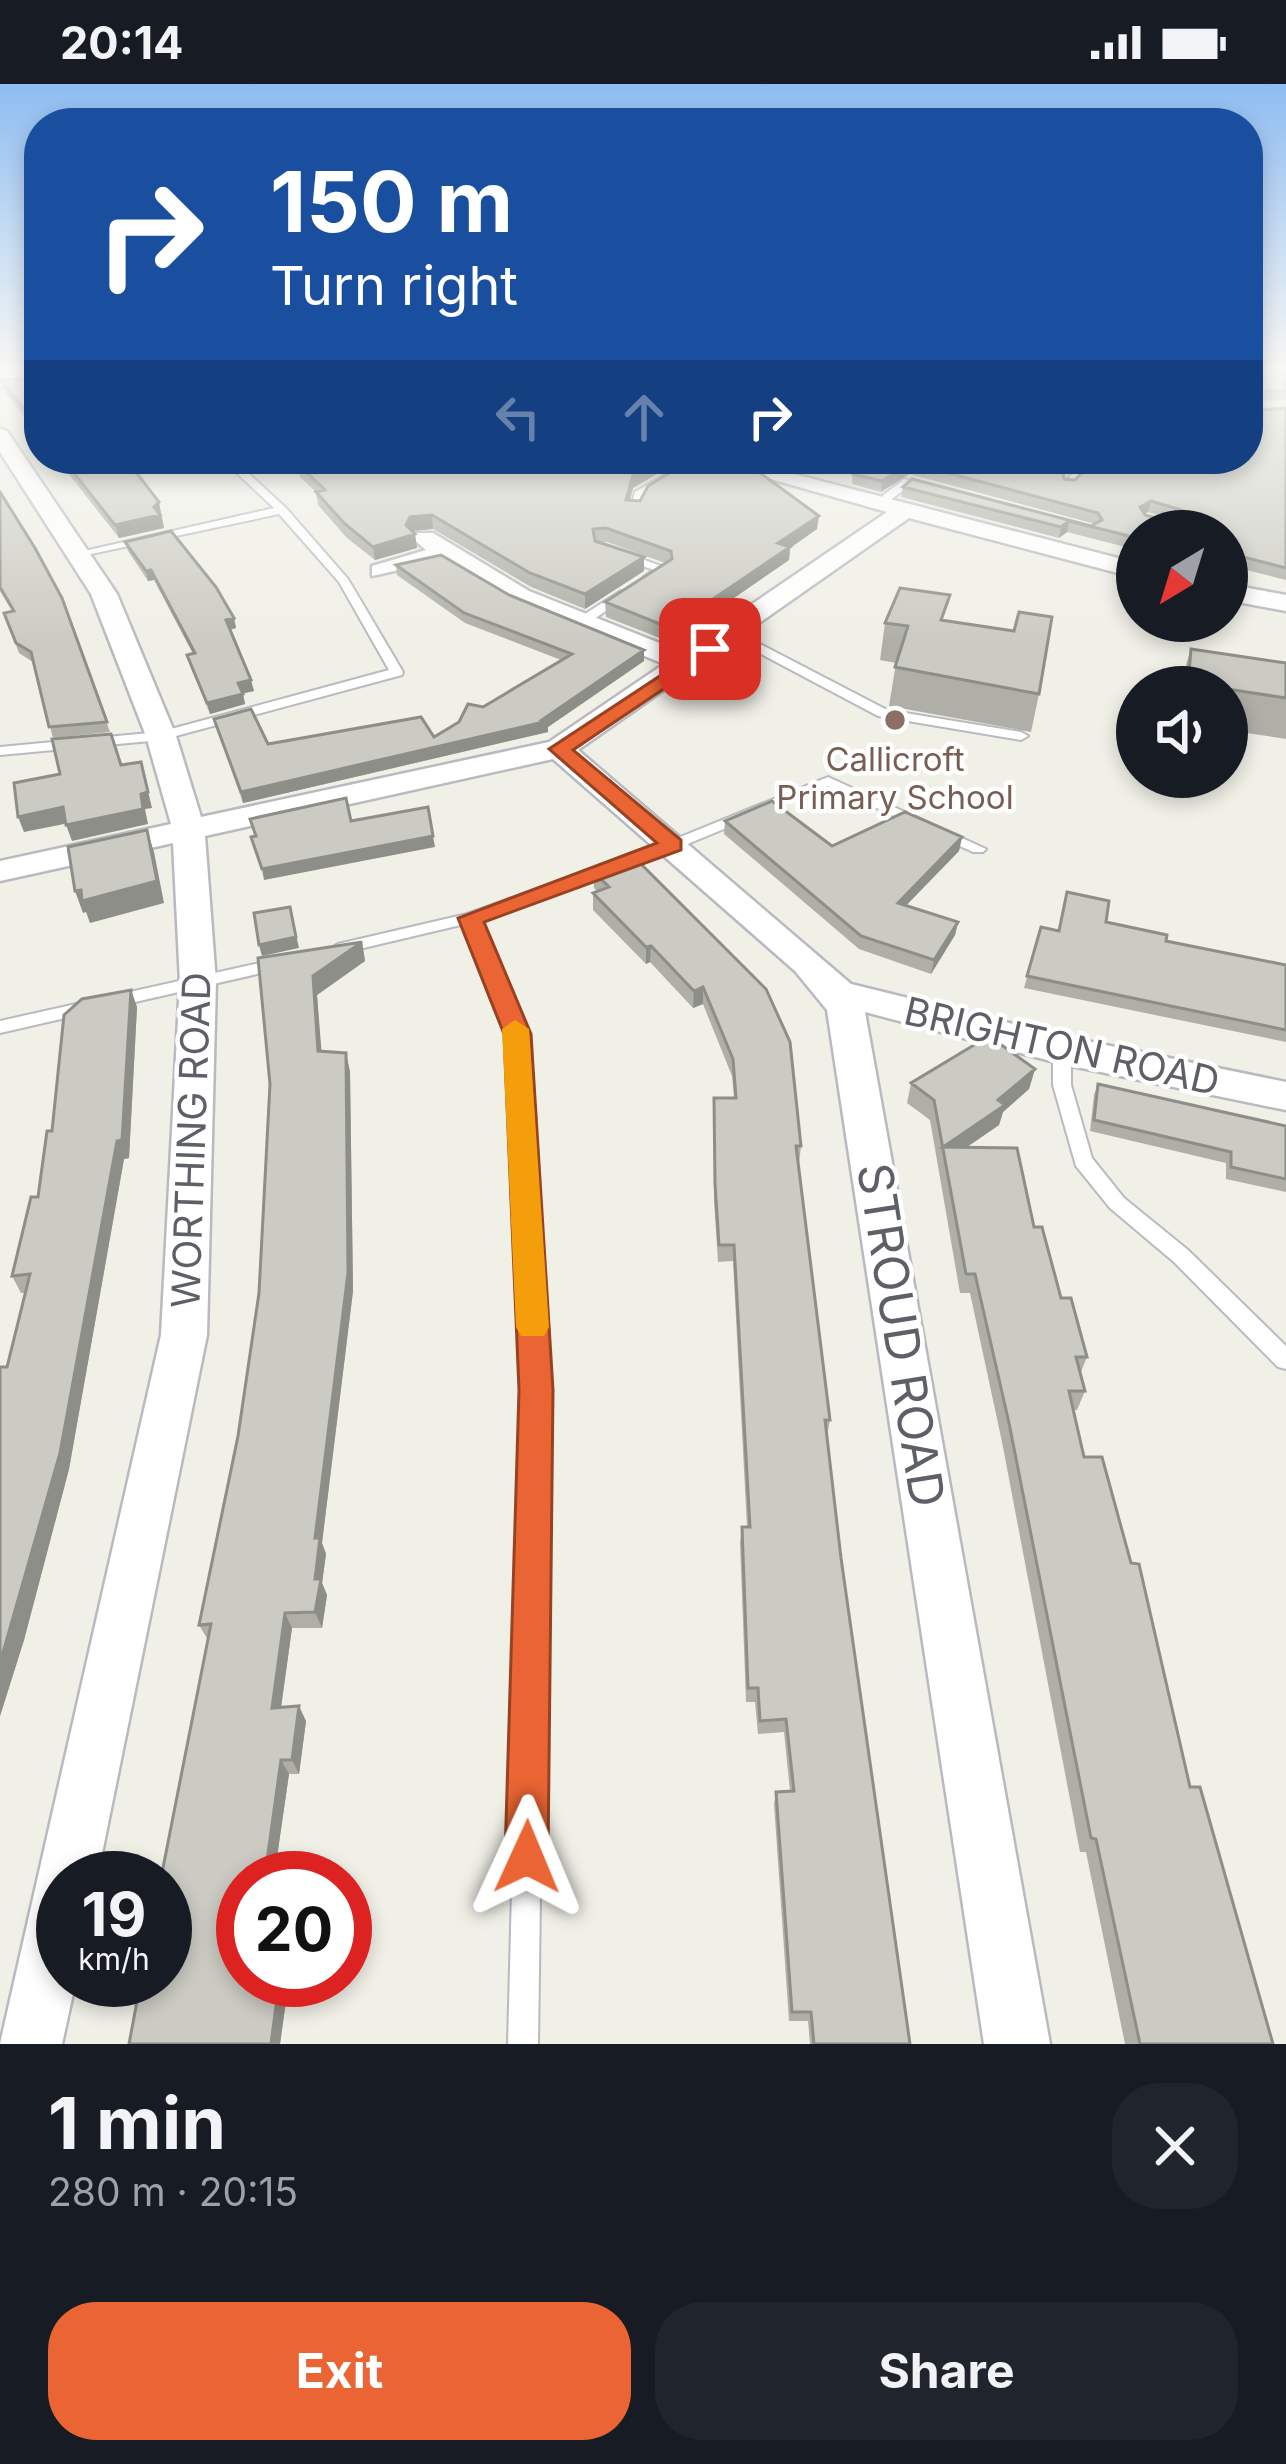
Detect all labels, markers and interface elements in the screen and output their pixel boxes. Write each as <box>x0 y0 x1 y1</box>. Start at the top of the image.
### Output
text: 20:14 <box>60 15 184 70</box>
text: 150 m <box>270 151 513 252</box>
icon: right <box>72 156 228 312</box>
text: Turn right <box>270 253 518 318</box>
icon: left <box>485 384 551 450</box>
icon: ahead <box>611 384 677 450</box>
icon: right <box>737 384 803 450</box>
north arrow <box>1116 510 1248 642</box>
map controls <box>1116 510 1248 798</box>
pin <box>659 598 761 700</box>
icon: arrive <box>677 616 743 682</box>
button: sound <box>1116 666 1248 798</box>
marker: Callicroft Primary School <box>882 707 908 733</box>
place label: Callicroft Primary School <box>776 739 1014 817</box>
street label: WORTHING ROAD <box>161 971 220 1309</box>
street label: BRIGHTON ROAD <box>900 986 1224 1105</box>
street label: STROUD ROAD <box>845 1159 958 1511</box>
position arrow <box>464 1794 590 1920</box>
speed limit sign: 20 <box>216 1851 372 2007</box>
text: 19 <box>82 1878 146 1950</box>
text: km/h <box>78 1941 150 1977</box>
text: 1 min <box>48 2079 226 2166</box>
button: close <box>1112 2083 1238 2209</box>
text: 280 m · 20:15 <box>48 2168 298 2215</box>
button: Exit <box>48 2302 631 2440</box>
button: Share <box>655 2302 1238 2440</box>

